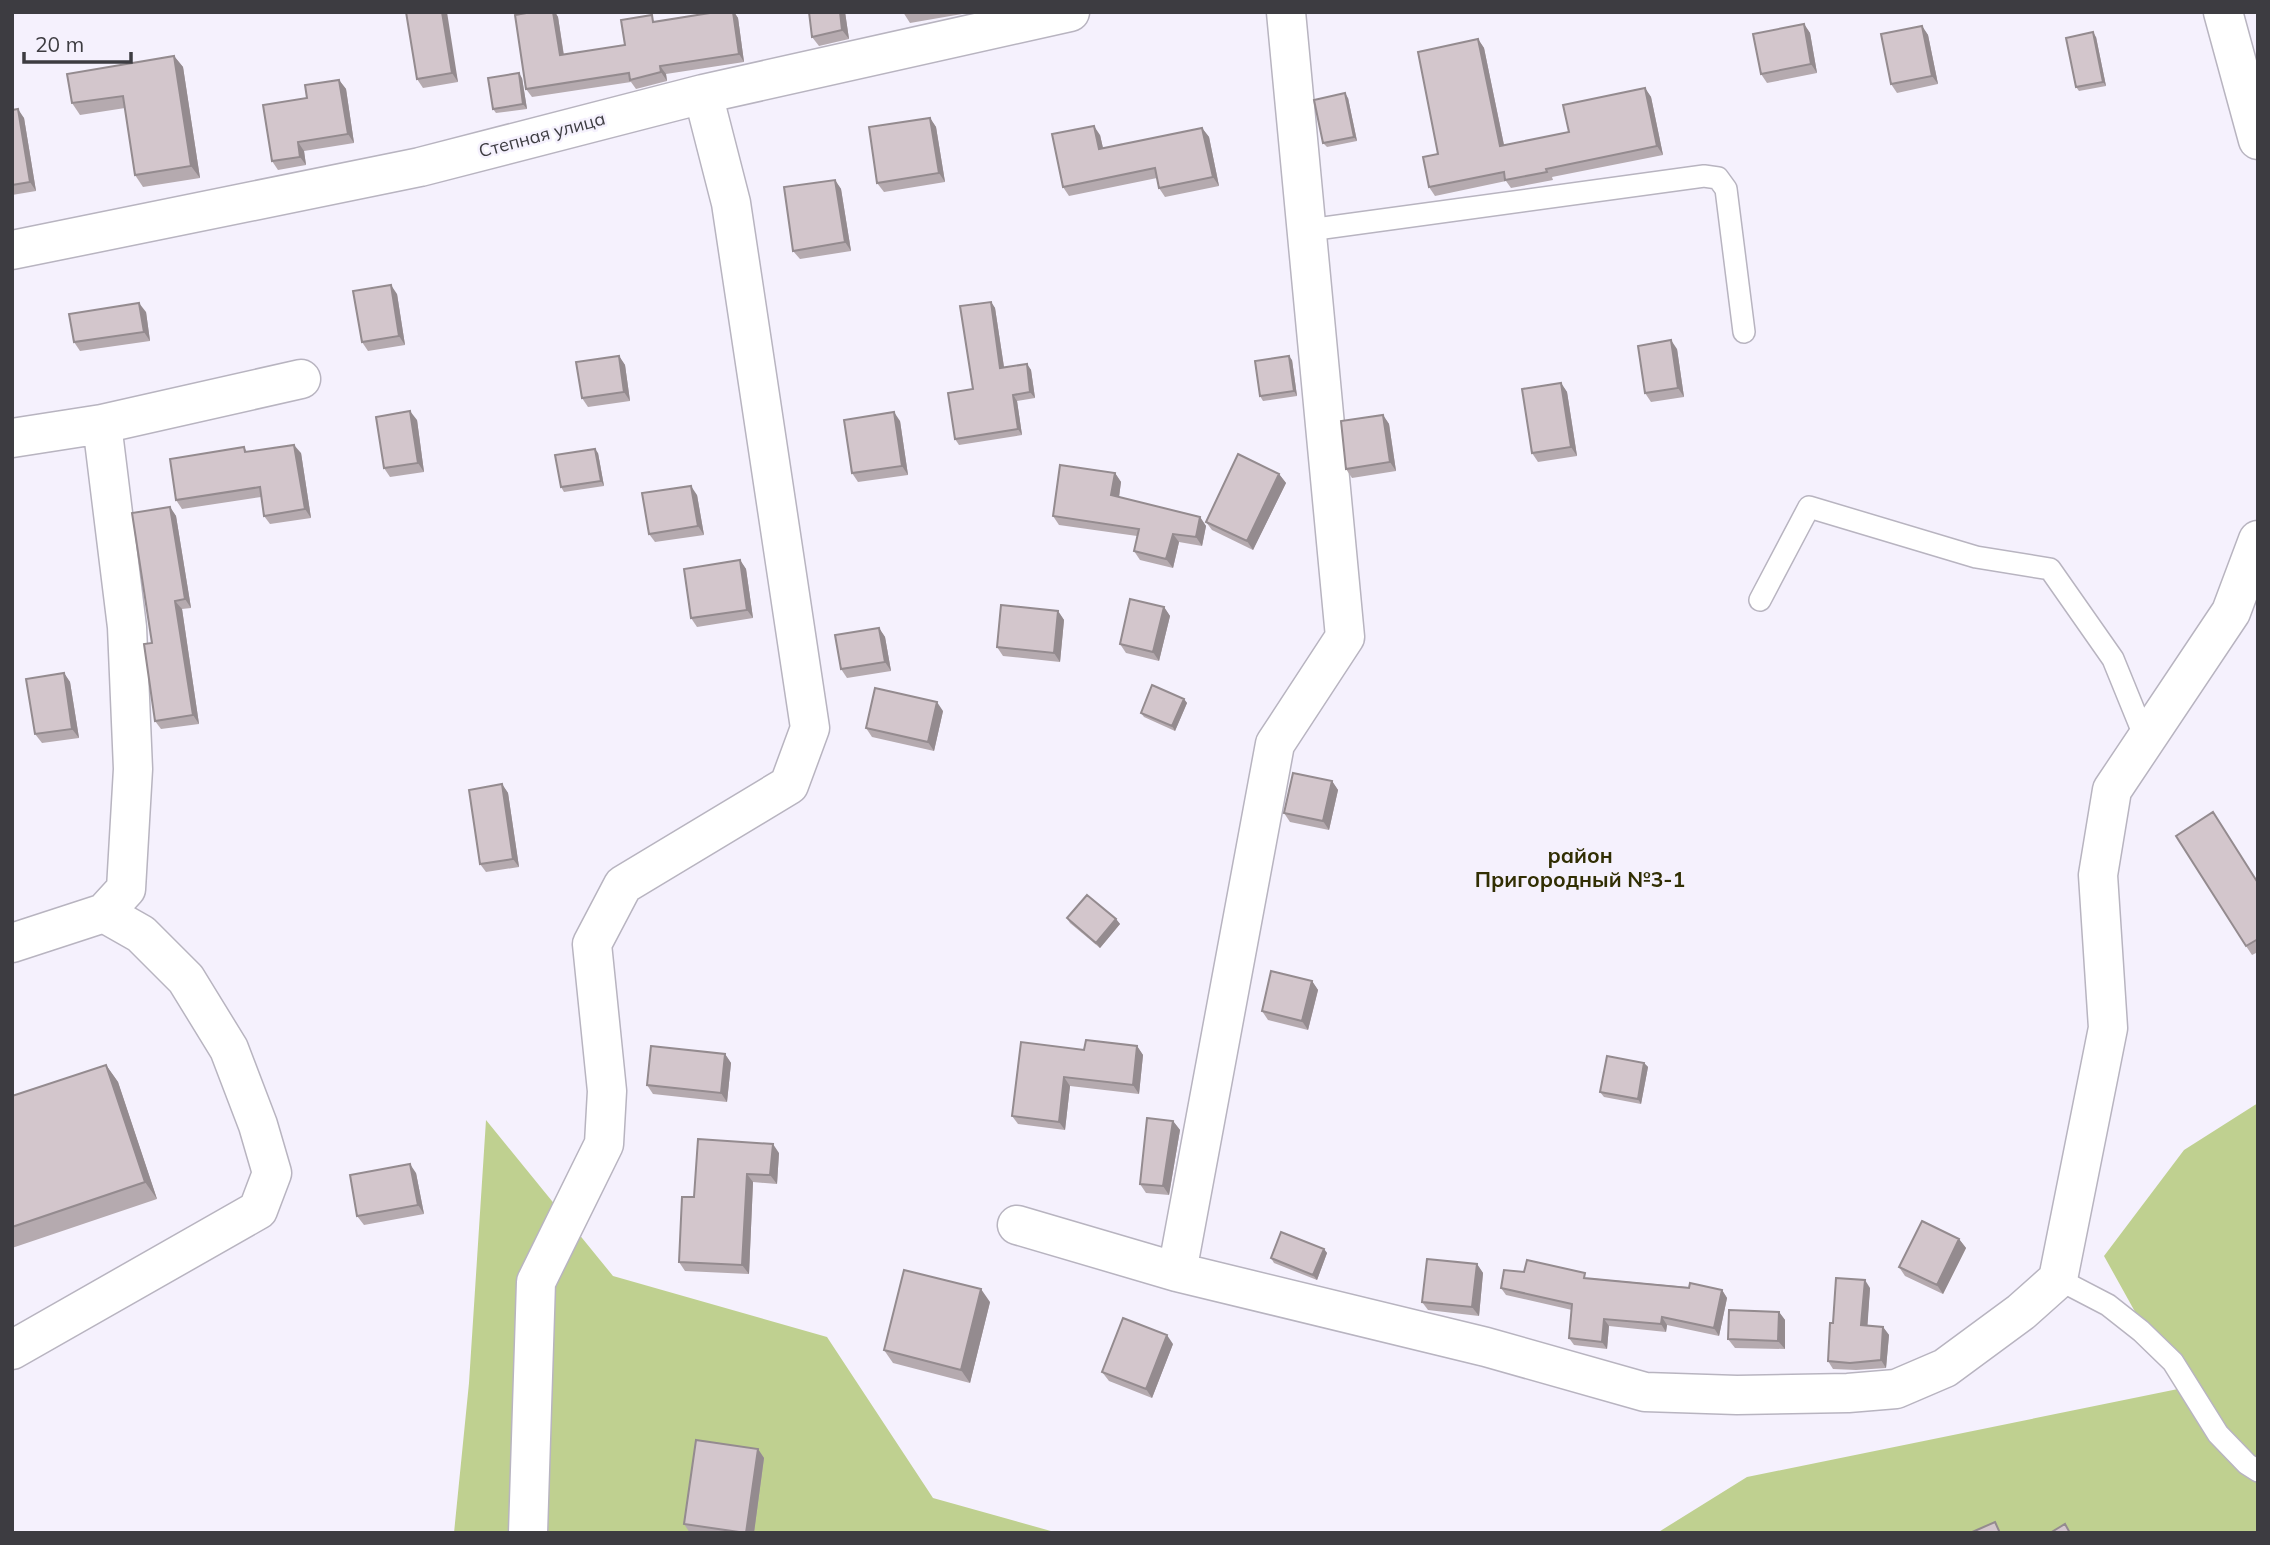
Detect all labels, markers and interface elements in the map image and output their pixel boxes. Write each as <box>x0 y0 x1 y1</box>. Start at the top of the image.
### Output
scale bar <box>24 21 131 65</box>
text: 20 m <box>35 31 84 57</box>
street label: Степная улица <box>476 107 608 162</box>
district label: район Пригородный №3-1 <box>1475 842 1685 892</box>

